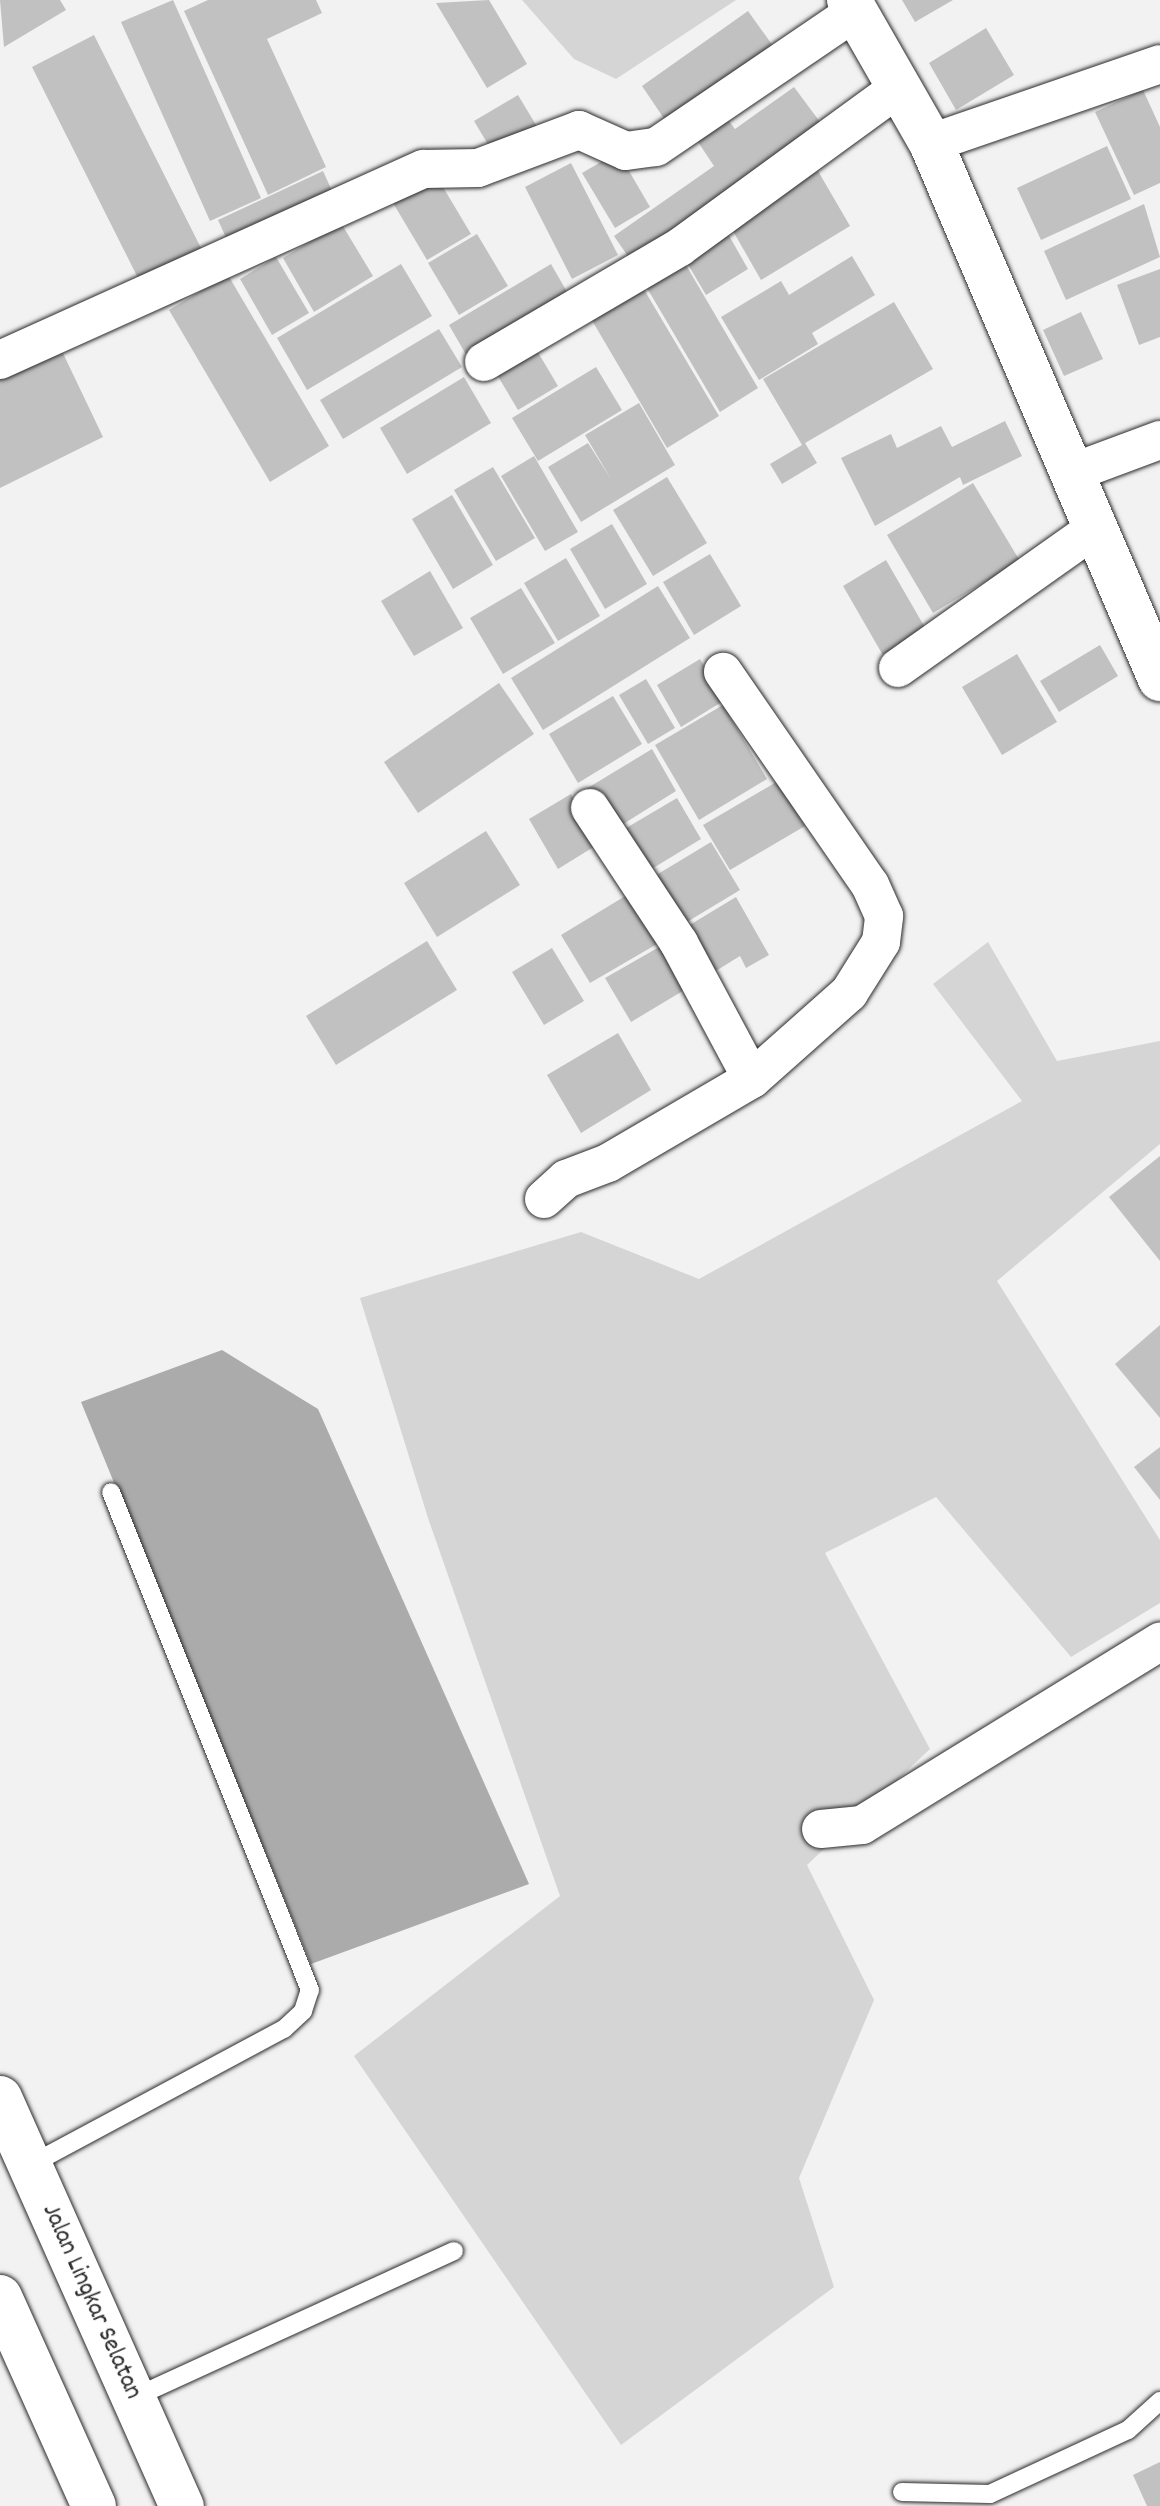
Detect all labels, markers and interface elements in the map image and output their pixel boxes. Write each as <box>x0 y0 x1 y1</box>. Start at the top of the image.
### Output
street label: Jalan Lingkar Selatan <box>34 2200 148 2404</box>

